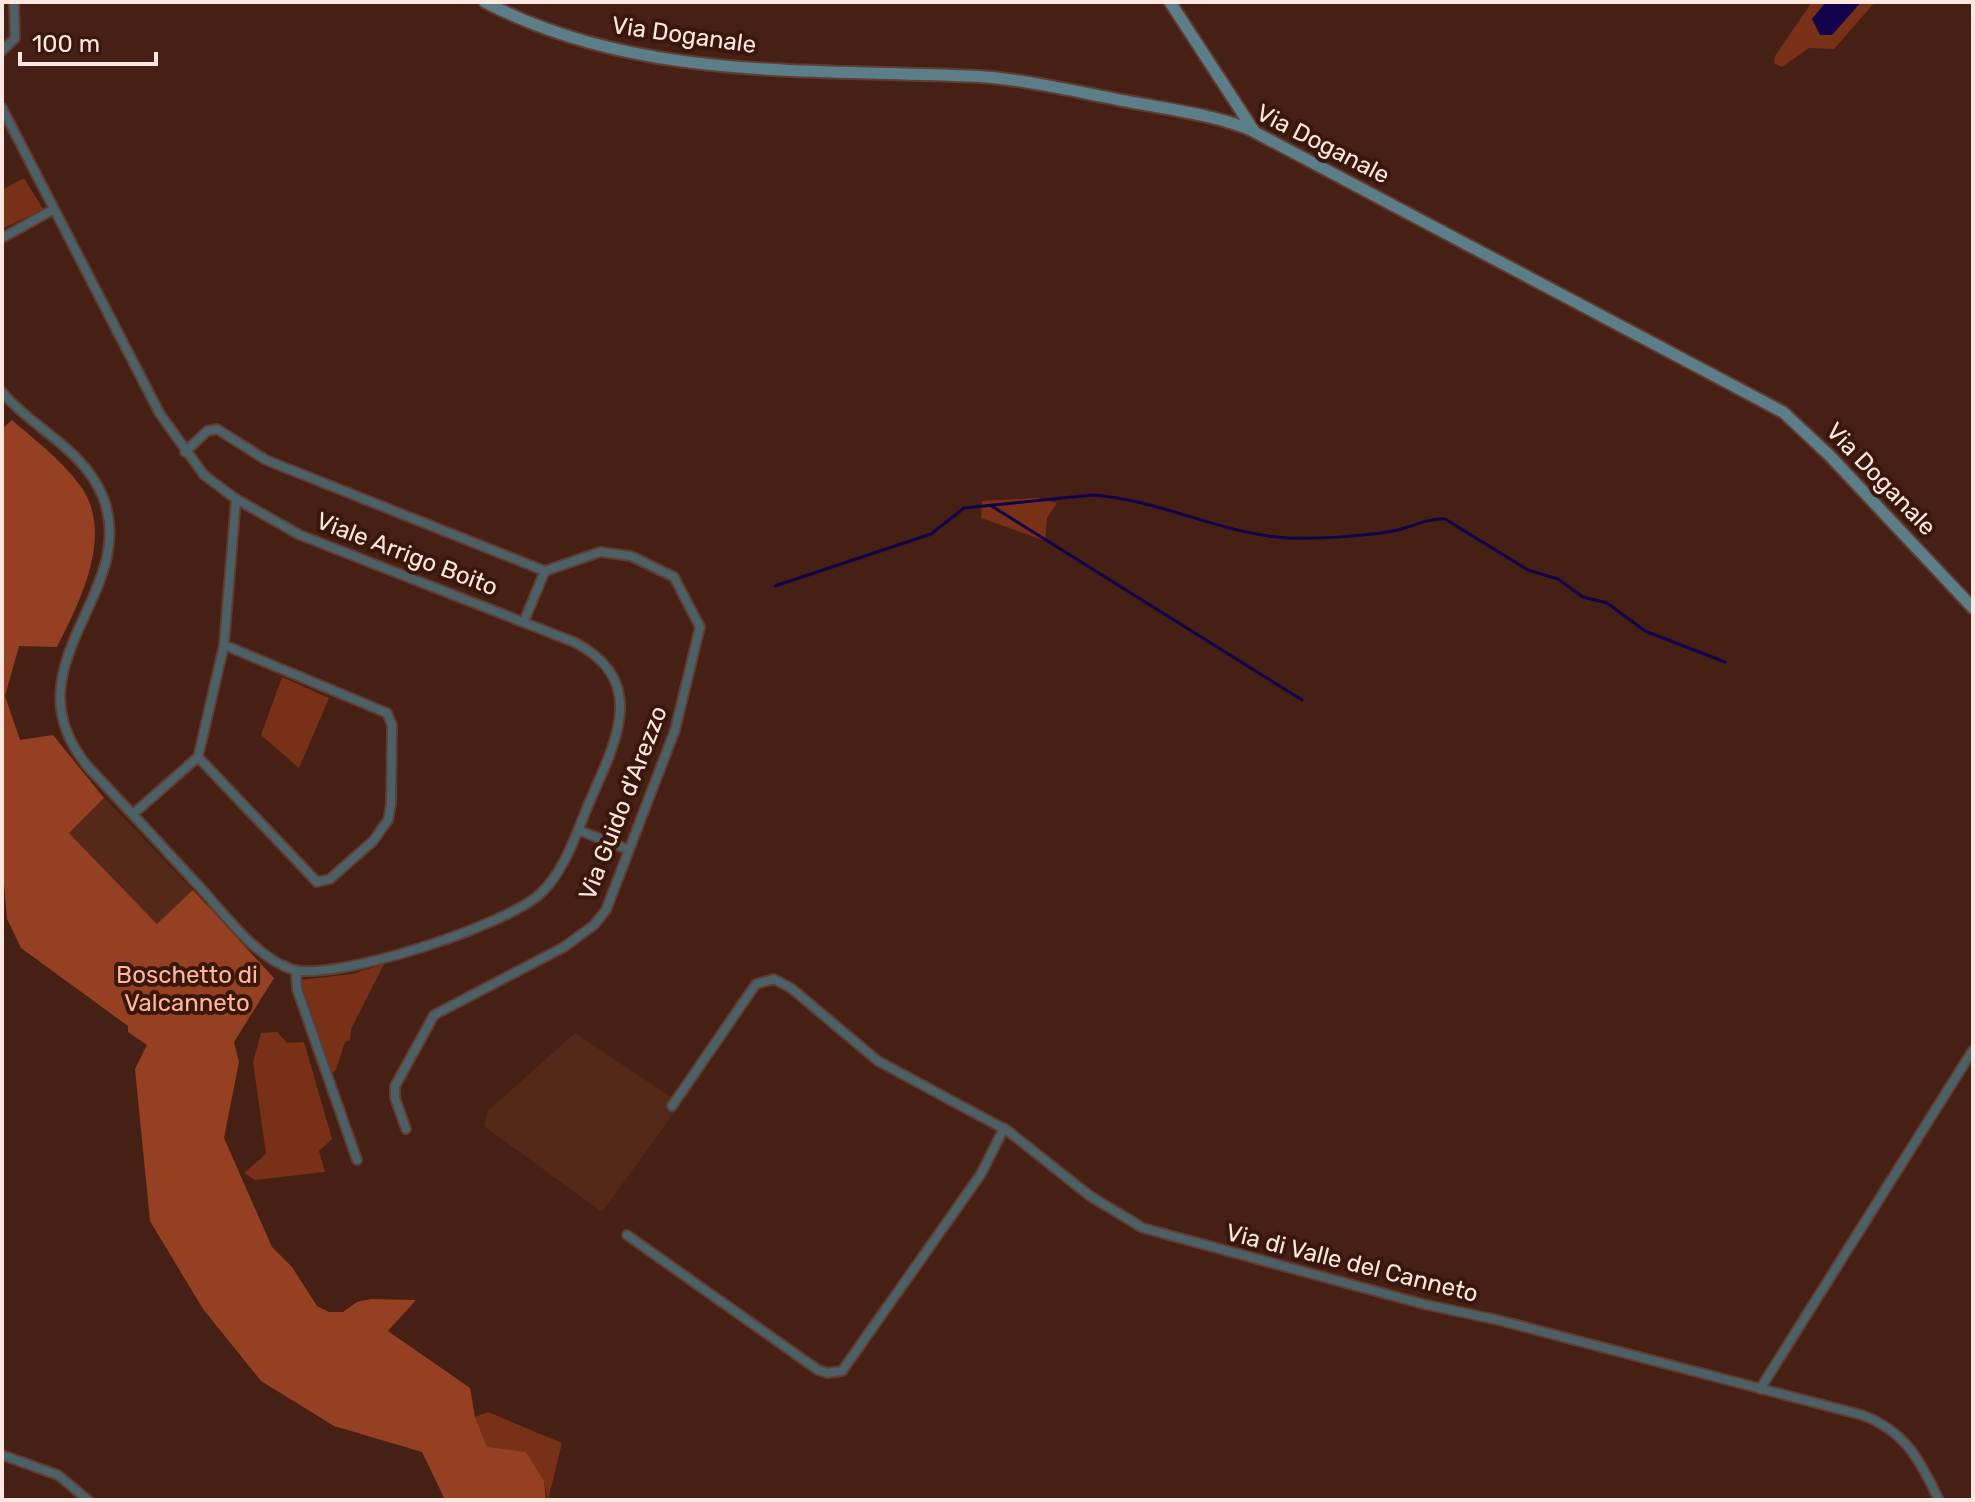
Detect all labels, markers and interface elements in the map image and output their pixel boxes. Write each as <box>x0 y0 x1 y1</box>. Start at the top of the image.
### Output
street label: Via Doganale <box>610 11 758 59</box>
scale bar <box>20 16 156 66</box>
text: 100 m <box>32 30 100 58</box>
street label: Via Doganale <box>1252 98 1394 190</box>
street label: Via Doganale <box>1820 417 1942 541</box>
street label: Viale Arrigo Boito <box>312 507 502 601</box>
street label: Via Guido d'Arezzo <box>573 702 673 904</box>
park label: Boschetto di Valcanneto <box>116 961 258 1017</box>
street label: Via di Valle del Canneto <box>1223 1218 1481 1308</box>

